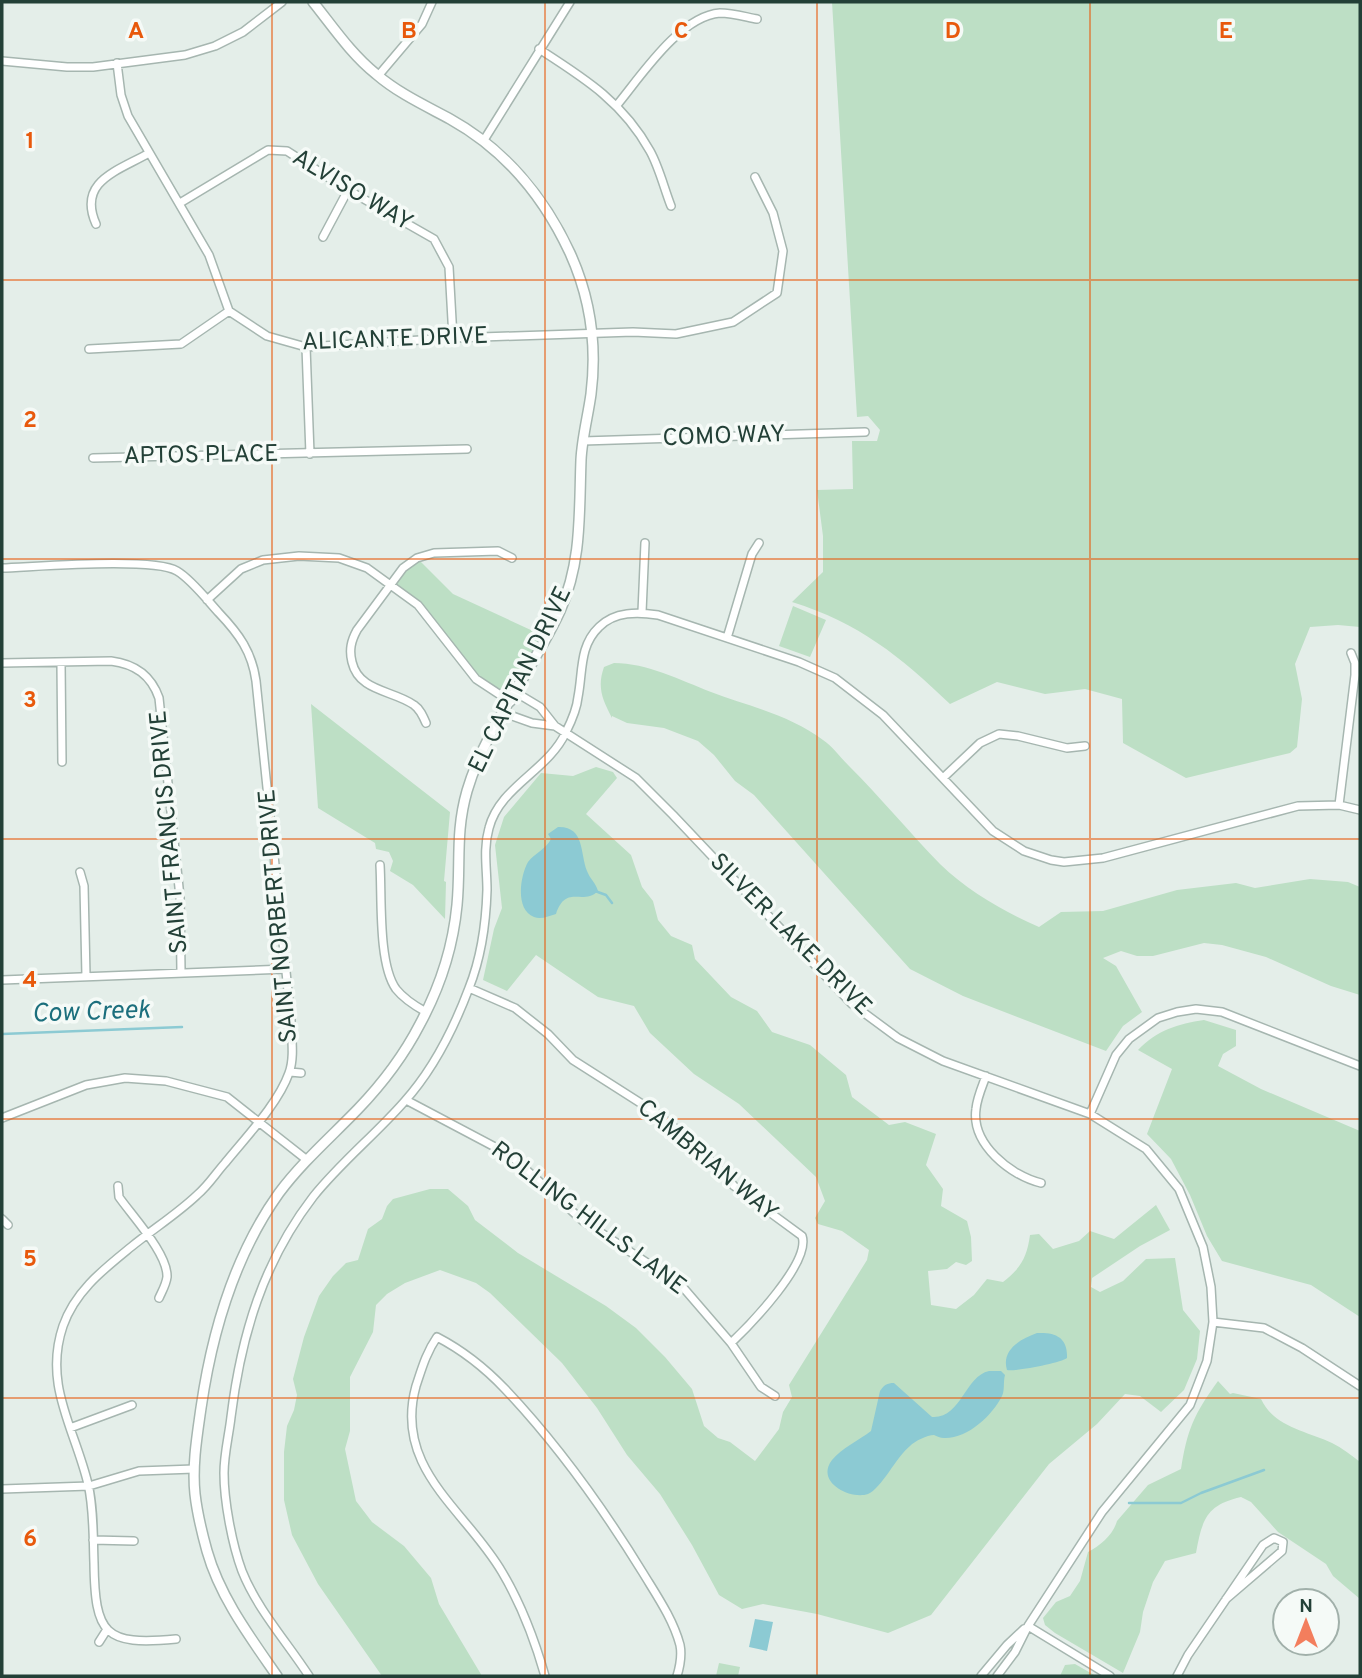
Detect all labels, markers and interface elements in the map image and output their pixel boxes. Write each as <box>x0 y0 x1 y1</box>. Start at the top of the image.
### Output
text: A <box>128 18 144 47</box>
text: B <box>401 18 417 47</box>
text: C <box>674 18 688 47</box>
text: D <box>945 18 961 47</box>
text: E <box>1219 18 1233 47</box>
text: 1 <box>25 128 35 157</box>
street label: ALVISO WAY <box>286 143 418 239</box>
street label: ALICANTE DRIVE <box>301 322 489 358</box>
text: 2 <box>23 407 37 436</box>
street label: COMO WAY <box>662 420 786 454</box>
street label: APTOS PLACE <box>123 440 279 472</box>
street label: EL CAPITAN DRIVE <box>463 582 579 778</box>
text: 3 <box>23 687 37 716</box>
street label: SAINT FRANCIS DRIVE <box>144 709 196 955</box>
street label: SAINT NORBERT DRIVE <box>253 788 305 1044</box>
street label: SILVER LAKE DRIVE <box>703 848 877 1022</box>
text: 4 <box>23 967 37 996</box>
water label: Cow Creek <box>31 994 152 1032</box>
street label: CAMBRIAN WAY <box>631 1093 783 1229</box>
street label: ROLLING HILLS LANE <box>484 1136 692 1302</box>
text: 5 <box>23 1246 37 1275</box>
text: 6 <box>23 1526 37 1555</box>
north arrow <box>1271 1587 1341 1657</box>
text: N <box>1299 1595 1313 1619</box>

